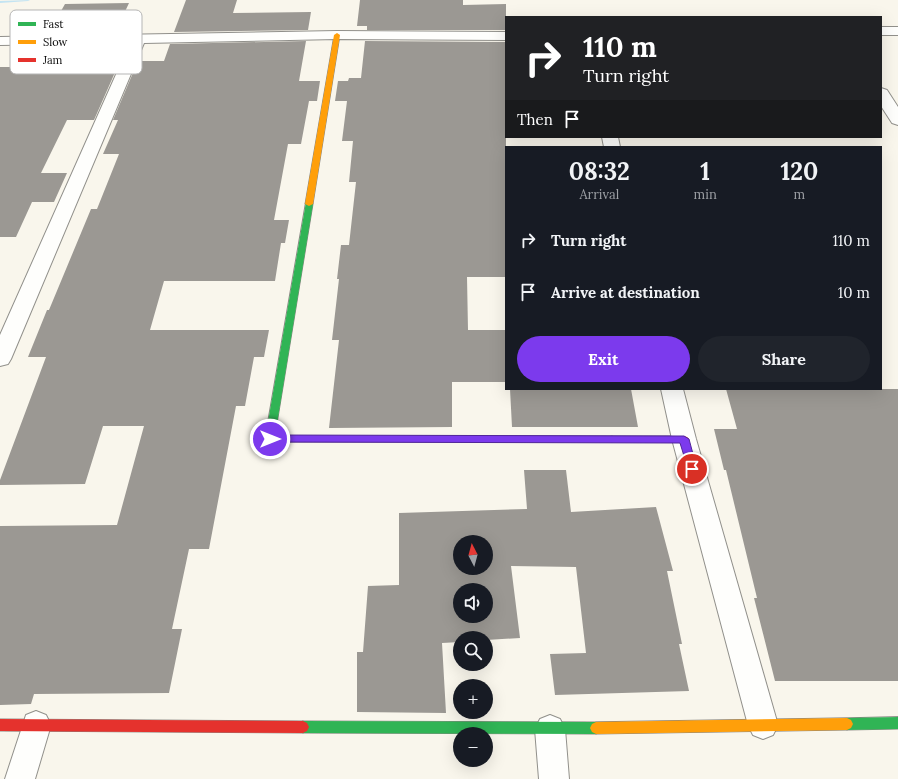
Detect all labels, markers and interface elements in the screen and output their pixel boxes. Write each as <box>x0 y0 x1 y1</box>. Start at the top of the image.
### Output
legend <box>10 10 142 74</box>
text: Fast <box>43 17 64 31</box>
text: 110 m <box>583 29 657 65</box>
icon: right <box>517 32 569 84</box>
text: Slow <box>43 35 68 49</box>
text: Jam <box>42 53 63 67</box>
text: Turn right <box>583 64 669 87</box>
icon: arrive <box>561 108 583 130</box>
text: Then <box>517 110 553 129</box>
text: 08:32 <box>569 156 630 187</box>
text: 1 <box>700 156 710 187</box>
text: 120 <box>780 156 818 187</box>
text: Arrival <box>579 186 619 203</box>
text: min <box>694 186 717 203</box>
text: m <box>794 186 805 203</box>
icon: right <box>517 229 539 251</box>
text: Turn right <box>551 231 627 250</box>
text: 110 m <box>832 231 870 250</box>
icon: arrive <box>517 281 539 303</box>
text: Arrive at destination <box>551 283 700 302</box>
text: 10 m <box>838 283 870 302</box>
button: Exit <box>517 336 690 382</box>
button: Share <box>698 336 870 382</box>
position arrow <box>249 418 291 460</box>
pin <box>675 452 709 486</box>
icon: arrive <box>681 458 703 480</box>
north arrow <box>453 535 493 575</box>
map controls <box>453 535 493 767</box>
button: sound <box>453 583 493 623</box>
button: search <box>453 631 493 671</box>
button: + <box>453 679 493 719</box>
button: − <box>453 727 493 767</box>

